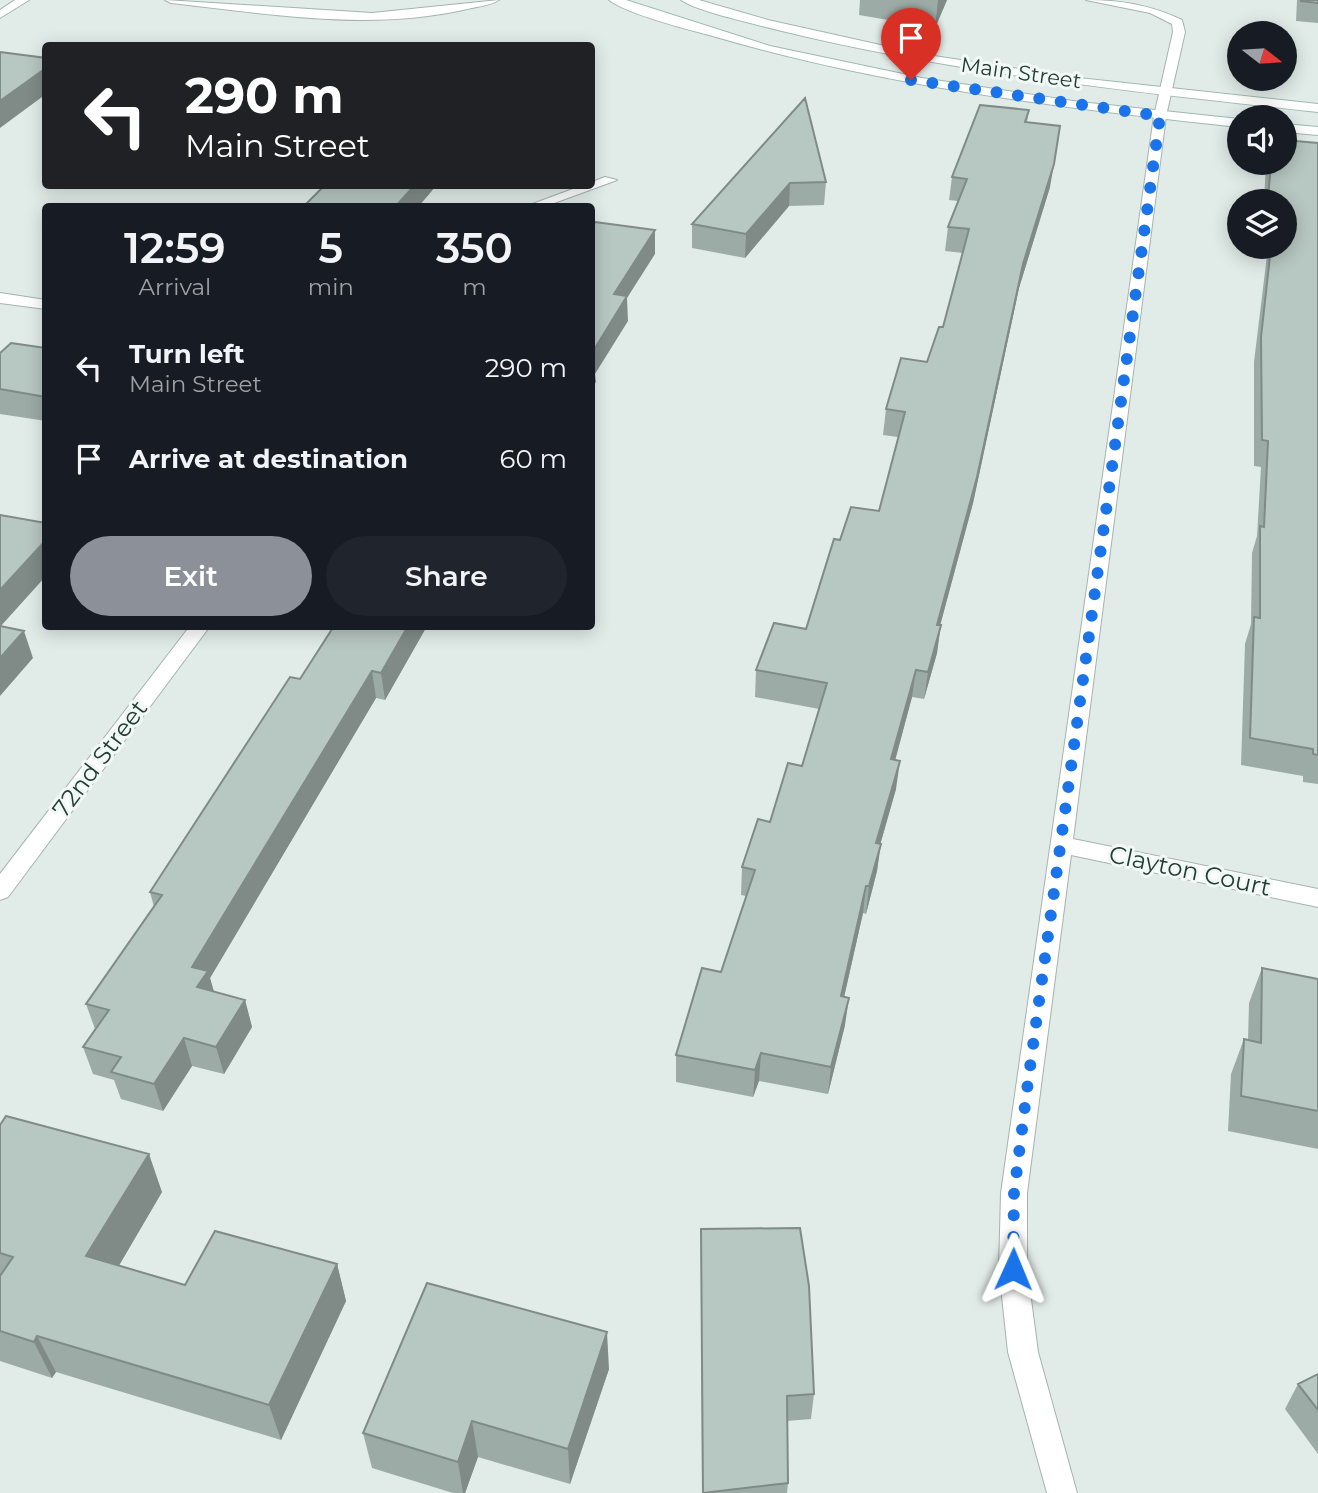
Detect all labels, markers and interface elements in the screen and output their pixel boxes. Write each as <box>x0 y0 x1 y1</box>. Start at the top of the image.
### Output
pin <box>881 8 941 80</box>
icon: arrive <box>892 19 930 57</box>
north arrow <box>1227 21 1297 91</box>
map controls <box>1227 21 1297 259</box>
street label: Main Street <box>959 52 1083 93</box>
text: 290 m <box>185 66 344 125</box>
icon: left <box>70 70 161 161</box>
button: sound <box>1227 105 1297 175</box>
text: Main Street <box>185 126 370 165</box>
button: layers <box>1227 189 1297 259</box>
text: 12:59 <box>124 222 226 274</box>
text: 5 <box>319 222 343 274</box>
text: 350 <box>436 222 513 274</box>
text: Arrival <box>139 273 211 301</box>
text: min <box>308 273 354 301</box>
text: m <box>462 273 487 301</box>
text: Turn left <box>129 338 245 370</box>
icon: left <box>70 349 108 387</box>
text: 290 m <box>485 352 567 384</box>
text: Main Street <box>129 370 262 398</box>
icon: arrive <box>70 440 108 478</box>
text: Arrive at destination <box>129 443 408 475</box>
text: 60 m <box>500 443 567 475</box>
button: Exit <box>70 536 312 616</box>
button: Share <box>326 536 567 616</box>
street label: 72nd Street <box>46 694 153 823</box>
street label: Clayton Court <box>1107 839 1274 902</box>
position arrow <box>976 1232 1050 1306</box>

